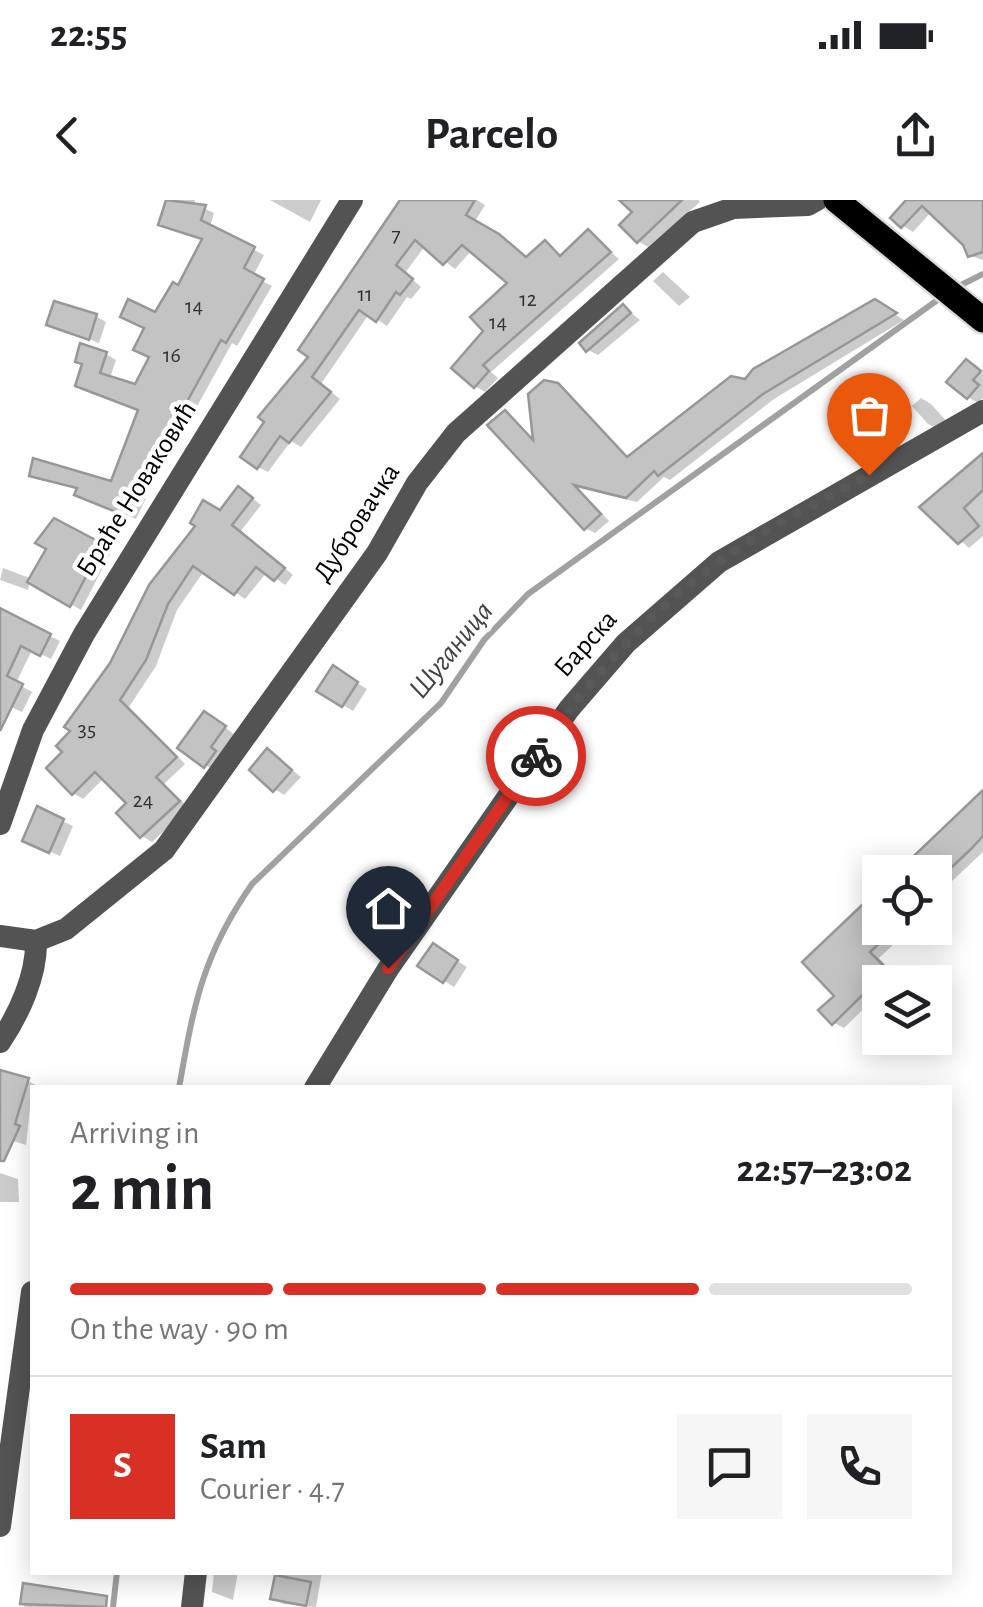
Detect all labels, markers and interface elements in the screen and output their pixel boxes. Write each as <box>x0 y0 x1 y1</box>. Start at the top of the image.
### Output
text: 22:55 <box>50 16 127 54</box>
icon: back <box>40 108 95 163</box>
icon: share <box>888 108 943 163</box>
text: Parcelo <box>425 112 558 157</box>
house number: 7 <box>391 224 401 246</box>
house number: 11 <box>357 283 373 305</box>
house number: 12 <box>519 288 537 310</box>
house number: 14 <box>185 295 203 317</box>
house number: 14 <box>489 311 507 333</box>
house number: 16 <box>163 344 181 366</box>
pin <box>827 373 912 476</box>
icon: bag <box>842 388 897 443</box>
street label: Браће Новаковић <box>72 396 202 582</box>
street label: Дубровачка <box>309 459 405 587</box>
water label: Шуганица <box>403 596 499 704</box>
street label: Барска <box>549 605 623 683</box>
courier <box>486 706 586 806</box>
house number: 35 <box>78 718 96 740</box>
icon: bike <box>509 729 564 784</box>
house number: 24 <box>133 789 153 811</box>
map controls <box>862 855 952 1055</box>
button: locate <box>862 855 952 945</box>
pin <box>346 866 431 969</box>
icon: home <box>361 881 416 936</box>
button: layers <box>862 965 952 1055</box>
text: Arriving in <box>70 1117 199 1149</box>
text: 22:57–23:02 <box>736 1151 912 1189</box>
text: 2 min <box>70 1157 214 1222</box>
text: On the way · 90 m <box>70 1313 289 1345</box>
button: chat <box>677 1414 782 1519</box>
button: phone <box>807 1414 912 1519</box>
text: Sam <box>200 1428 267 1466</box>
text: S <box>113 1447 132 1485</box>
text: Courier · 4.7 <box>200 1473 345 1505</box>

